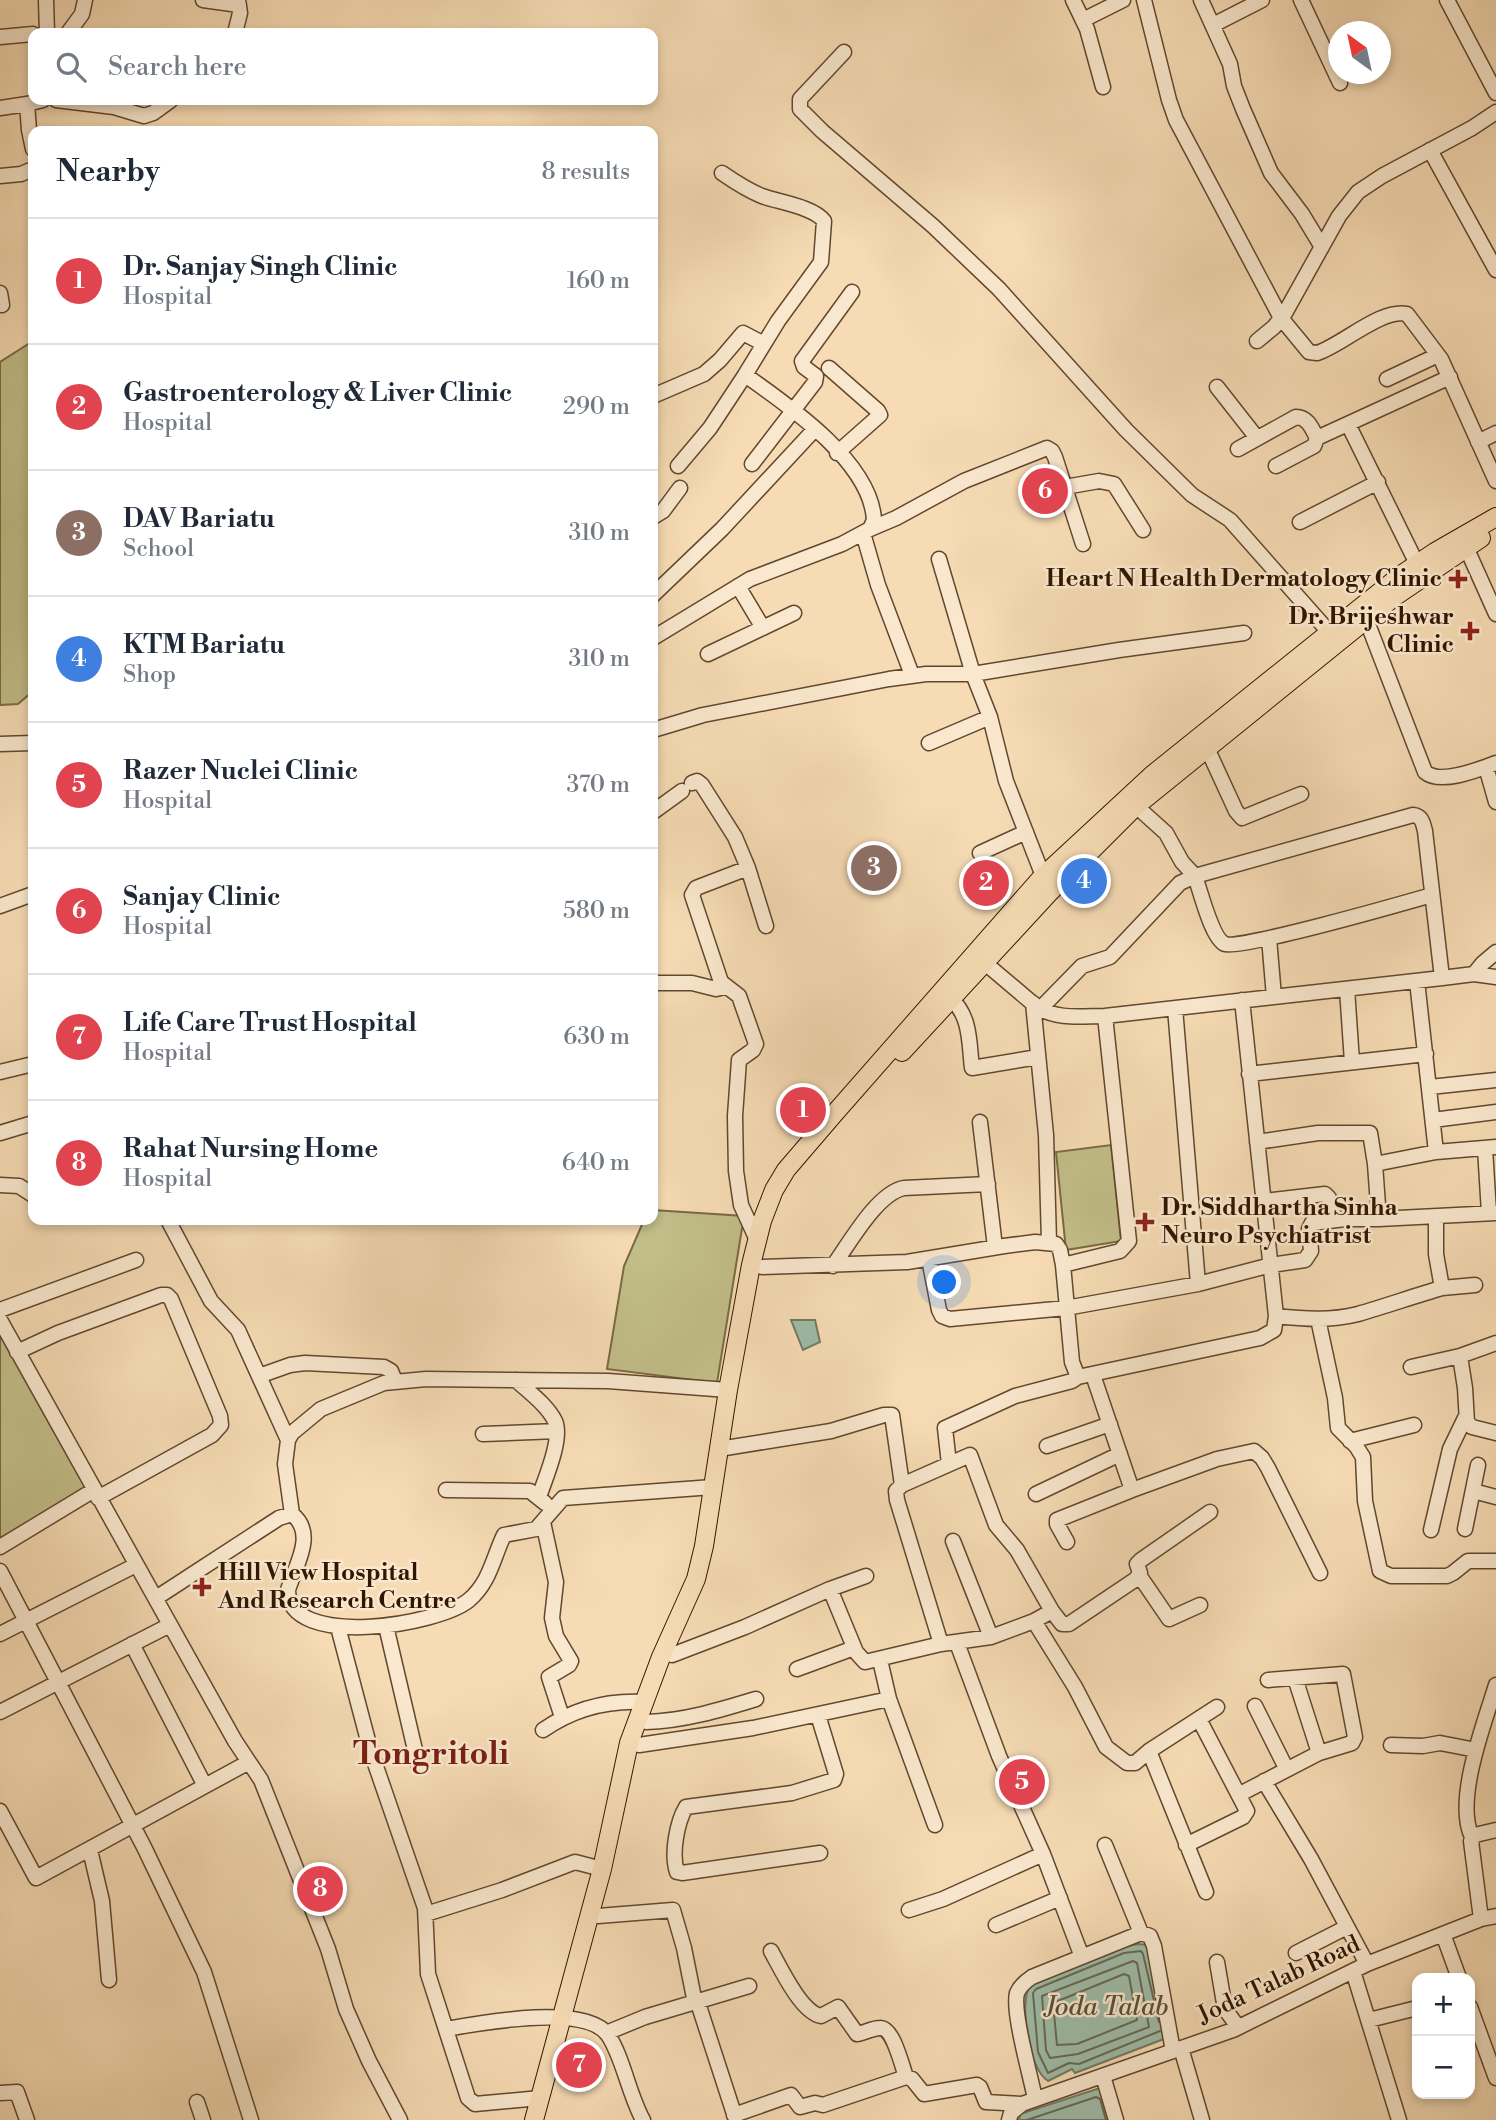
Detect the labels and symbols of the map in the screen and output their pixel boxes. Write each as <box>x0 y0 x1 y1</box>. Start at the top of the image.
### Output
north arrow <box>1328 21 1391 84</box>
pin: 6 <box>1022 465 1068 517</box>
place label: Heart N Health Dermatology Clinic <box>1046 564 1442 594</box>
marker: Heart N Health Dermatology Clinic <box>1448 569 1468 589</box>
place label: Dr. Brijeshwar Clinic <box>1288 602 1454 660</box>
marker: Dr. Brijeshwar Clinic <box>1460 621 1480 641</box>
pin: 3 <box>851 842 897 894</box>
pin: 4 <box>1061 855 1107 907</box>
pin: 2 <box>963 857 1009 909</box>
pin: 1 <box>780 1084 826 1136</box>
place label: Dr. Siddhartha Sinha Neuro Psychiatrist <box>1161 1193 1399 1251</box>
marker: Dr. Siddhartha Sinha Neuro Psychiatrist <box>1135 1212 1155 1232</box>
your location <box>927 1265 961 1299</box>
place label: Hill View Hospital And Research Centre <box>217 1558 456 1616</box>
marker: Hill View Hospital And Research Centre <box>192 1577 212 1597</box>
district label: Tongritoli <box>353 1734 509 1774</box>
pin: 5 <box>999 1756 1045 1808</box>
pin: 8 <box>297 1863 343 1915</box>
street label: Joda Talab Road <box>1192 1929 1365 2031</box>
water label: Joda Talab <box>1042 1991 1169 2023</box>
pin: 7 <box>556 2039 602 2091</box>

